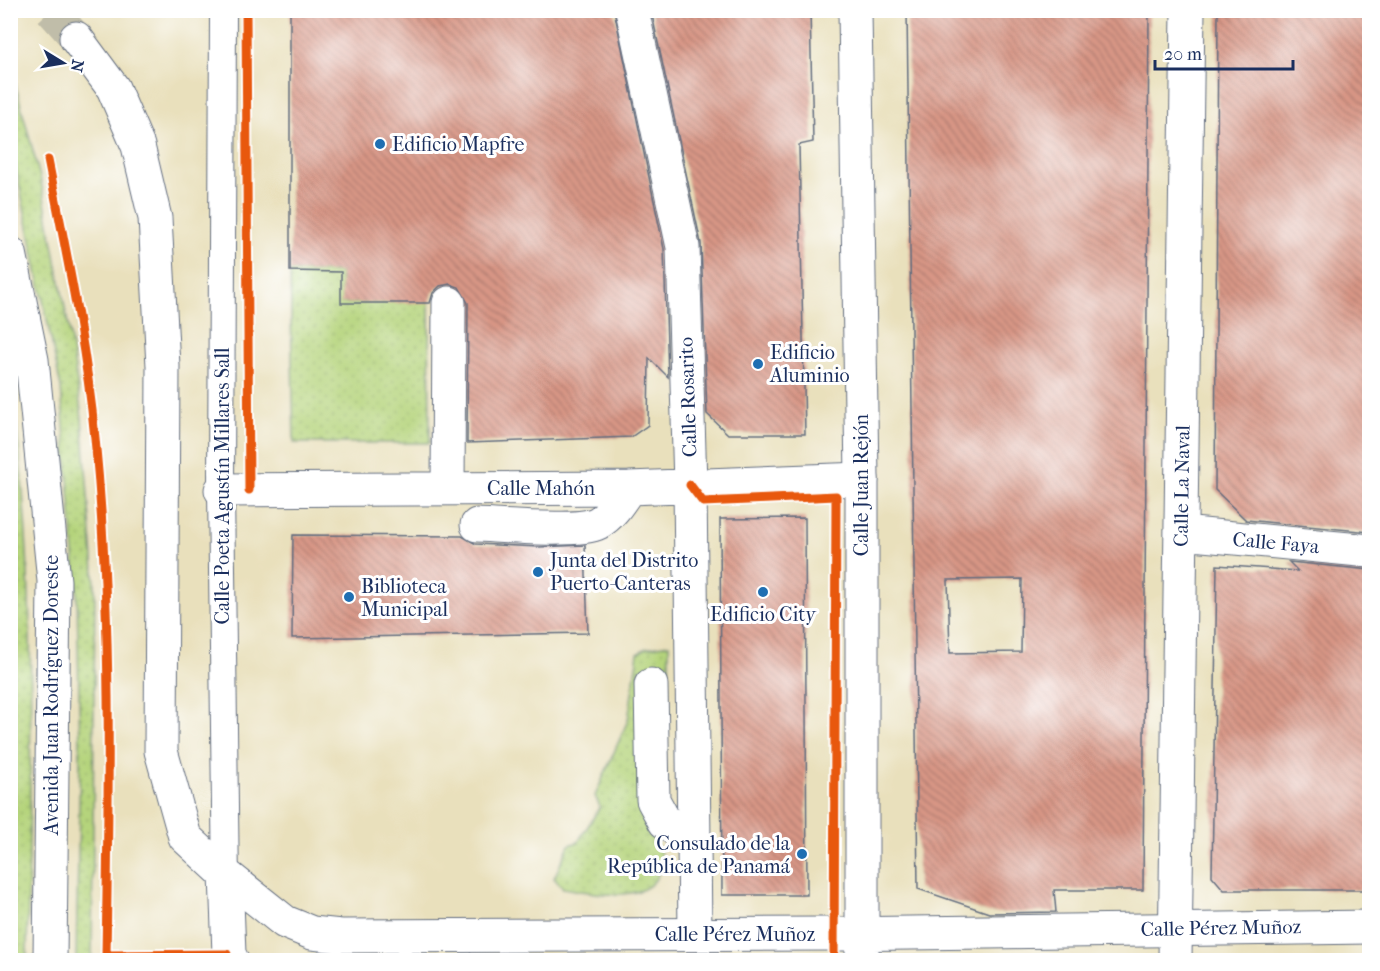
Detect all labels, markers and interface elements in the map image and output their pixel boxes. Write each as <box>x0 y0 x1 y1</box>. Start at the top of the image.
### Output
north arrow <box>33 33 93 93</box>
scale bar <box>1155 33 1293 71</box>
text: 20 m <box>1164 44 1202 65</box>
text: N <box>67 58 88 74</box>
place label: Edificio Mapfre <box>392 133 524 156</box>
marker: Edificio Mapfre <box>373 137 387 151</box>
street label: Calle Rosarito <box>674 336 702 458</box>
place label: Edificio Aluminio <box>769 341 850 387</box>
street label: Calle Poeta Agustín Millares Sall <box>211 347 234 624</box>
marker: Edificio Aluminio <box>751 357 765 371</box>
street label: Calle Juan Rejón <box>850 413 873 556</box>
street label: Calle La Naval <box>1169 424 1195 547</box>
street label: Calle Mahón <box>487 477 595 500</box>
street label: Calle Faya <box>1232 528 1321 558</box>
place label: Junta del Distrito Puerto-Canteras <box>548 549 698 595</box>
street label: Avenida Juan Rodríguez Doreste <box>40 555 63 836</box>
marker: Junta del Distrito Puerto-Canteras <box>531 565 545 579</box>
place label: Biblioteca Municipal <box>361 575 449 621</box>
marker: Edificio City <box>756 585 770 599</box>
marker: Biblioteca Municipal <box>342 590 356 604</box>
place label: Edificio City <box>710 603 817 626</box>
place label: Consulado de la República de Panamá <box>607 832 791 878</box>
marker: Consulado de la República de Panamá <box>795 847 809 861</box>
street label: Calle Pérez Muñoz <box>1141 915 1302 941</box>
street label: Calle Pérez Muñoz <box>655 923 815 946</box>

